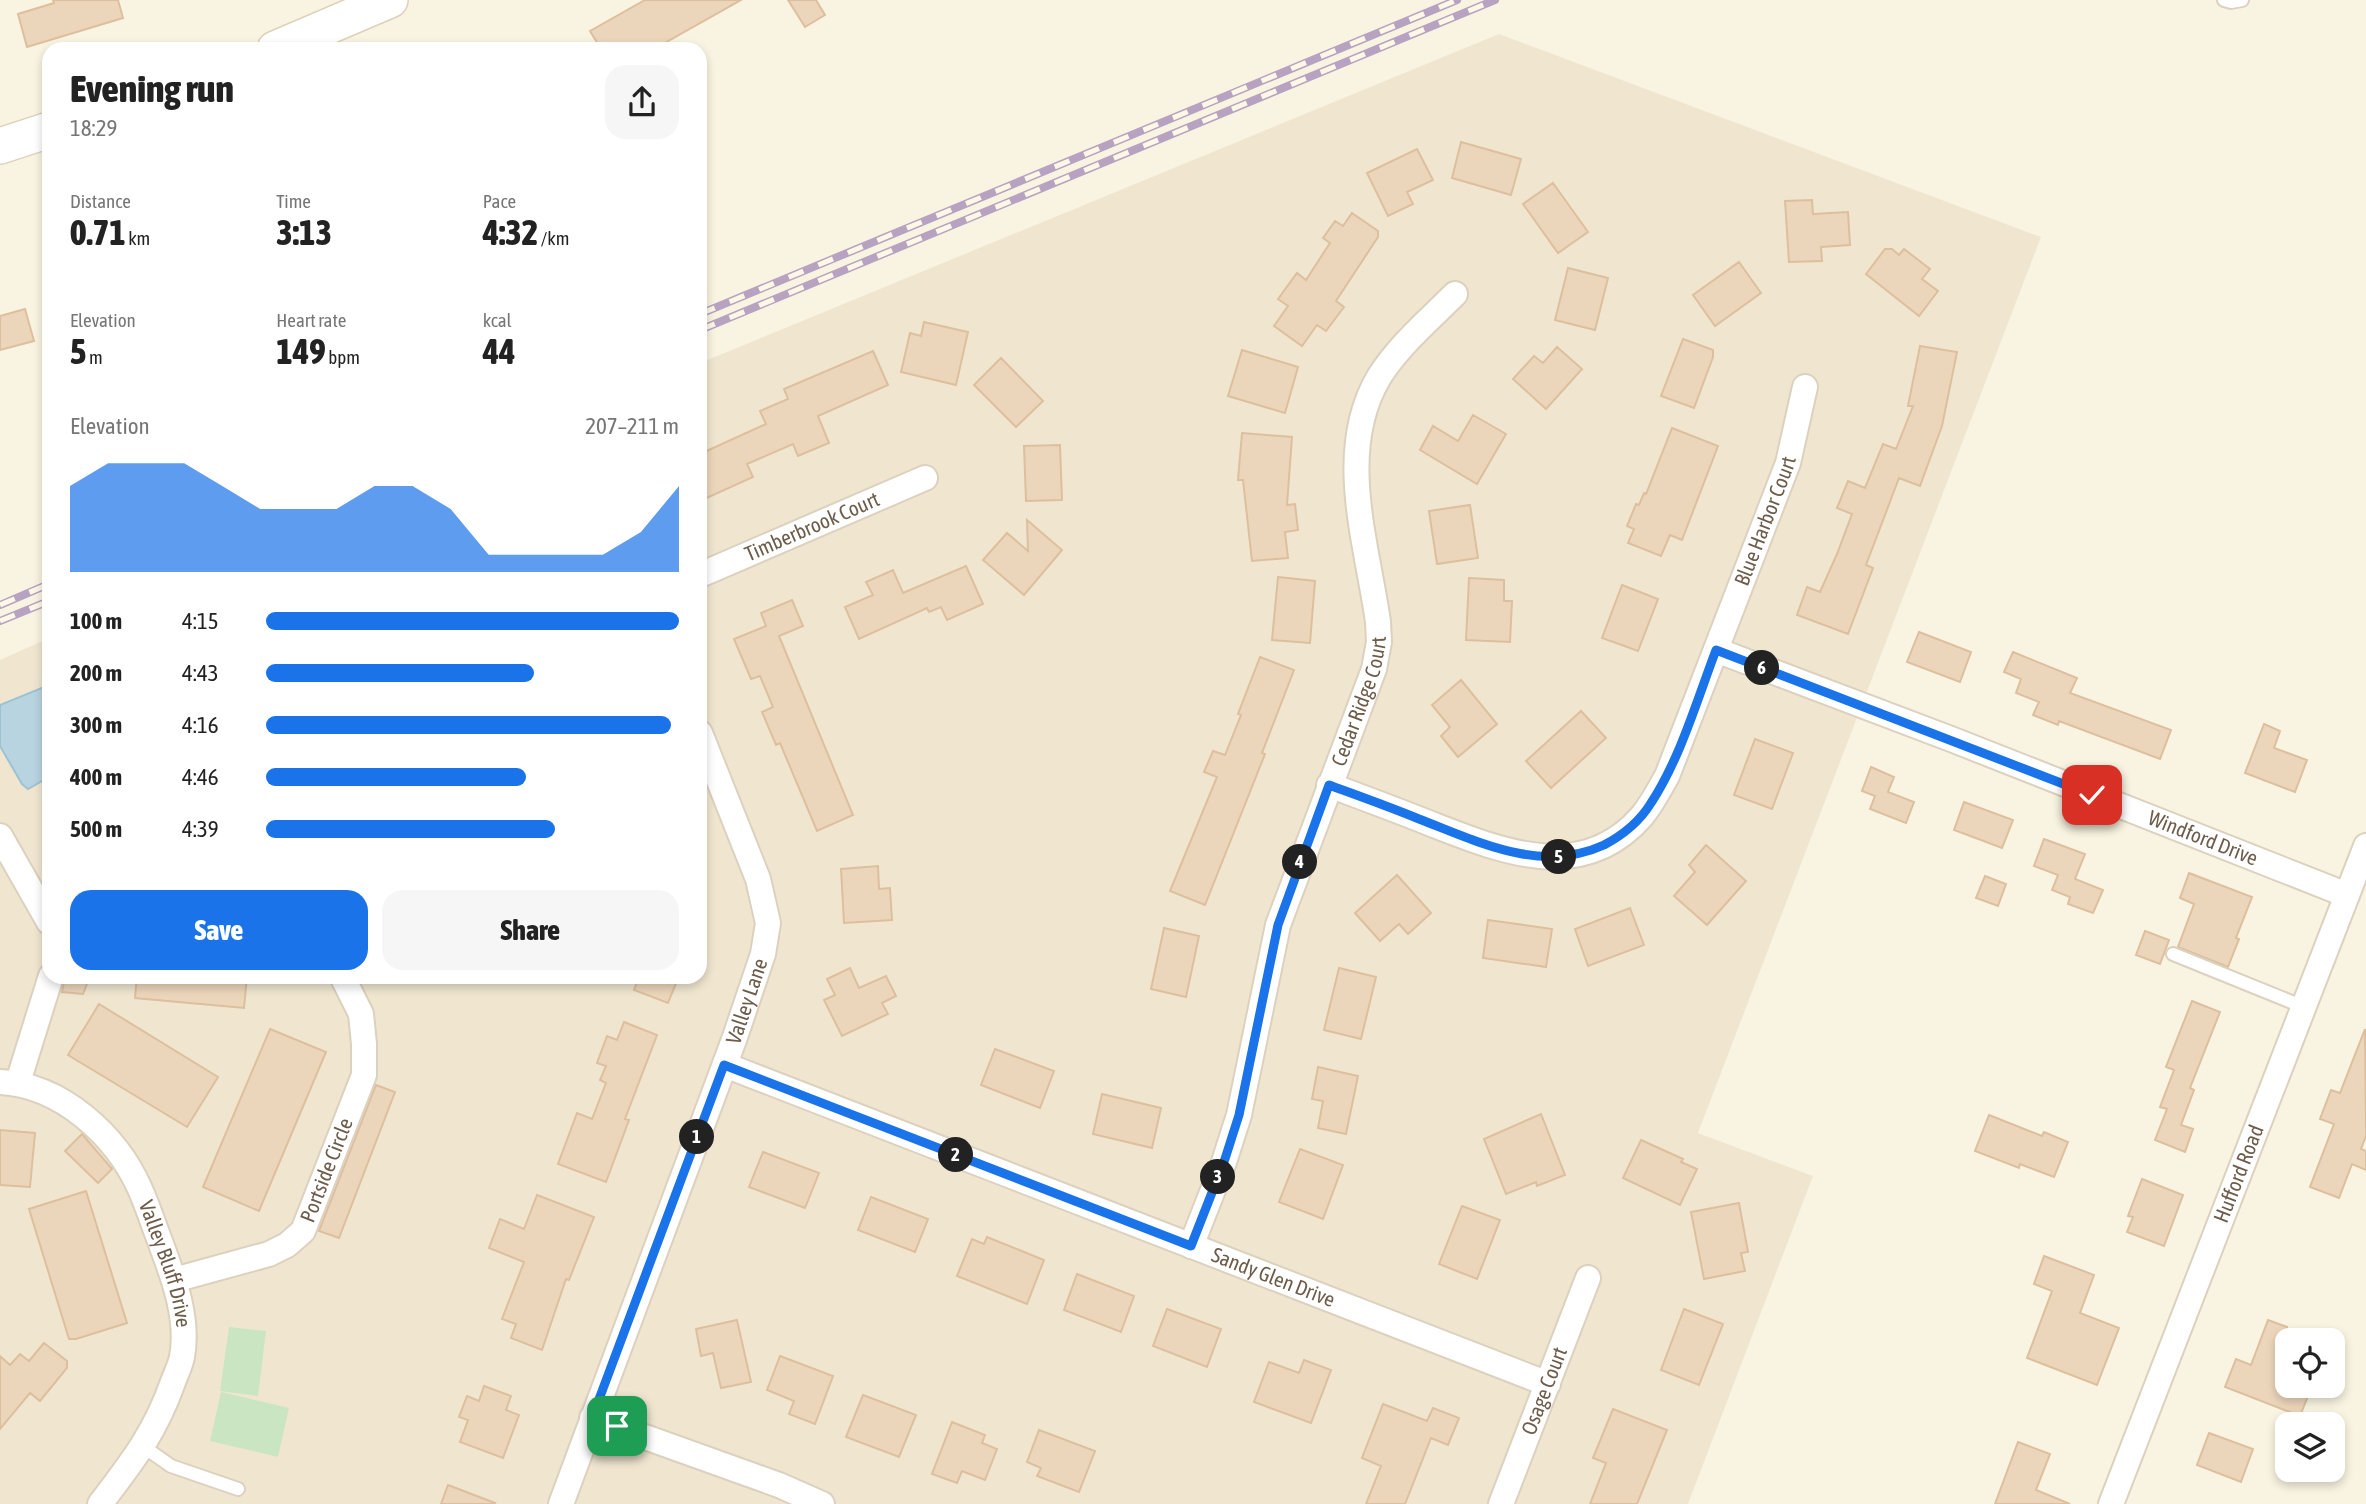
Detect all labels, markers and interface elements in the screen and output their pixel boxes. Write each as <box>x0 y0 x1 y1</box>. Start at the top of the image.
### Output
button: share <box>605 65 679 139</box>
text: Evening run <box>70 67 234 110</box>
text: 18:29 <box>70 115 117 141</box>
text: Distance <box>70 190 131 212</box>
text: Time <box>276 190 311 212</box>
text: Pace <box>483 190 516 212</box>
text: 0.71 <box>70 212 126 252</box>
text: 3:13 <box>276 212 332 252</box>
text: 4:32 <box>483 212 538 252</box>
text: km <box>126 227 150 249</box>
text: /km <box>538 227 569 249</box>
text: Elevation <box>70 309 136 331</box>
text: Heart rate <box>276 309 346 331</box>
text: kcal <box>483 309 512 331</box>
text: 5 <box>70 331 86 371</box>
text: 149 <box>276 331 326 371</box>
text: 44 <box>483 331 516 371</box>
text: m <box>86 346 103 368</box>
text: bpm <box>326 346 360 368</box>
text: Elevation <box>70 413 150 439</box>
text: 207–211 m <box>585 413 679 439</box>
street label: Blue Harbor Court <box>1729 454 1800 589</box>
street label: Timberbrook Court <box>741 486 883 565</box>
text: 100 m <box>70 608 122 634</box>
text: 4:15 <box>182 608 219 634</box>
street label: Cedar Ridge Court <box>1326 636 1390 769</box>
pin: 6 <box>1744 650 1780 686</box>
text: 6 <box>1757 656 1766 678</box>
text: 200 m <box>70 660 122 686</box>
text: 4:43 <box>182 660 219 686</box>
text: 300 m <box>70 712 122 738</box>
text: 4:16 <box>182 712 219 738</box>
text: 400 m <box>70 764 122 790</box>
text: 4:46 <box>182 764 219 790</box>
pin <box>2062 765 2122 825</box>
icon: check <box>2073 776 2111 814</box>
street label: Windford Drive <box>2145 805 2261 870</box>
text: 500 m <box>70 816 122 842</box>
text: 4:39 <box>182 816 219 842</box>
pin: 5 <box>1542 840 1576 874</box>
pin: 4 <box>1282 844 1318 880</box>
text: 5 <box>1554 845 1563 867</box>
text: 4 <box>1295 850 1304 872</box>
button: Save <box>70 890 368 970</box>
button: Share <box>382 890 679 970</box>
street label: Valley Lane <box>720 955 772 1047</box>
street label: Portside Circle <box>295 1114 357 1226</box>
pin: 1 <box>680 1120 714 1154</box>
street label: Hufford Road <box>2208 1121 2268 1226</box>
text: 1 <box>692 1125 701 1147</box>
pin: 2 <box>939 1138 974 1172</box>
text: 2 <box>951 1143 960 1165</box>
pin: 3 <box>1200 1160 1236 1194</box>
text: 3 <box>1213 1165 1222 1187</box>
street label: Valley Bluff Drive <box>135 1197 196 1328</box>
street label: Sandy Glen Drive <box>1209 1242 1339 1311</box>
map controls <box>2275 1328 2345 1482</box>
button: locate <box>2275 1328 2345 1398</box>
street label: Osage Court <box>1516 1343 1571 1438</box>
pin <box>587 1396 647 1456</box>
icon: arrive <box>598 1407 636 1445</box>
button: layers <box>2275 1412 2345 1482</box>

